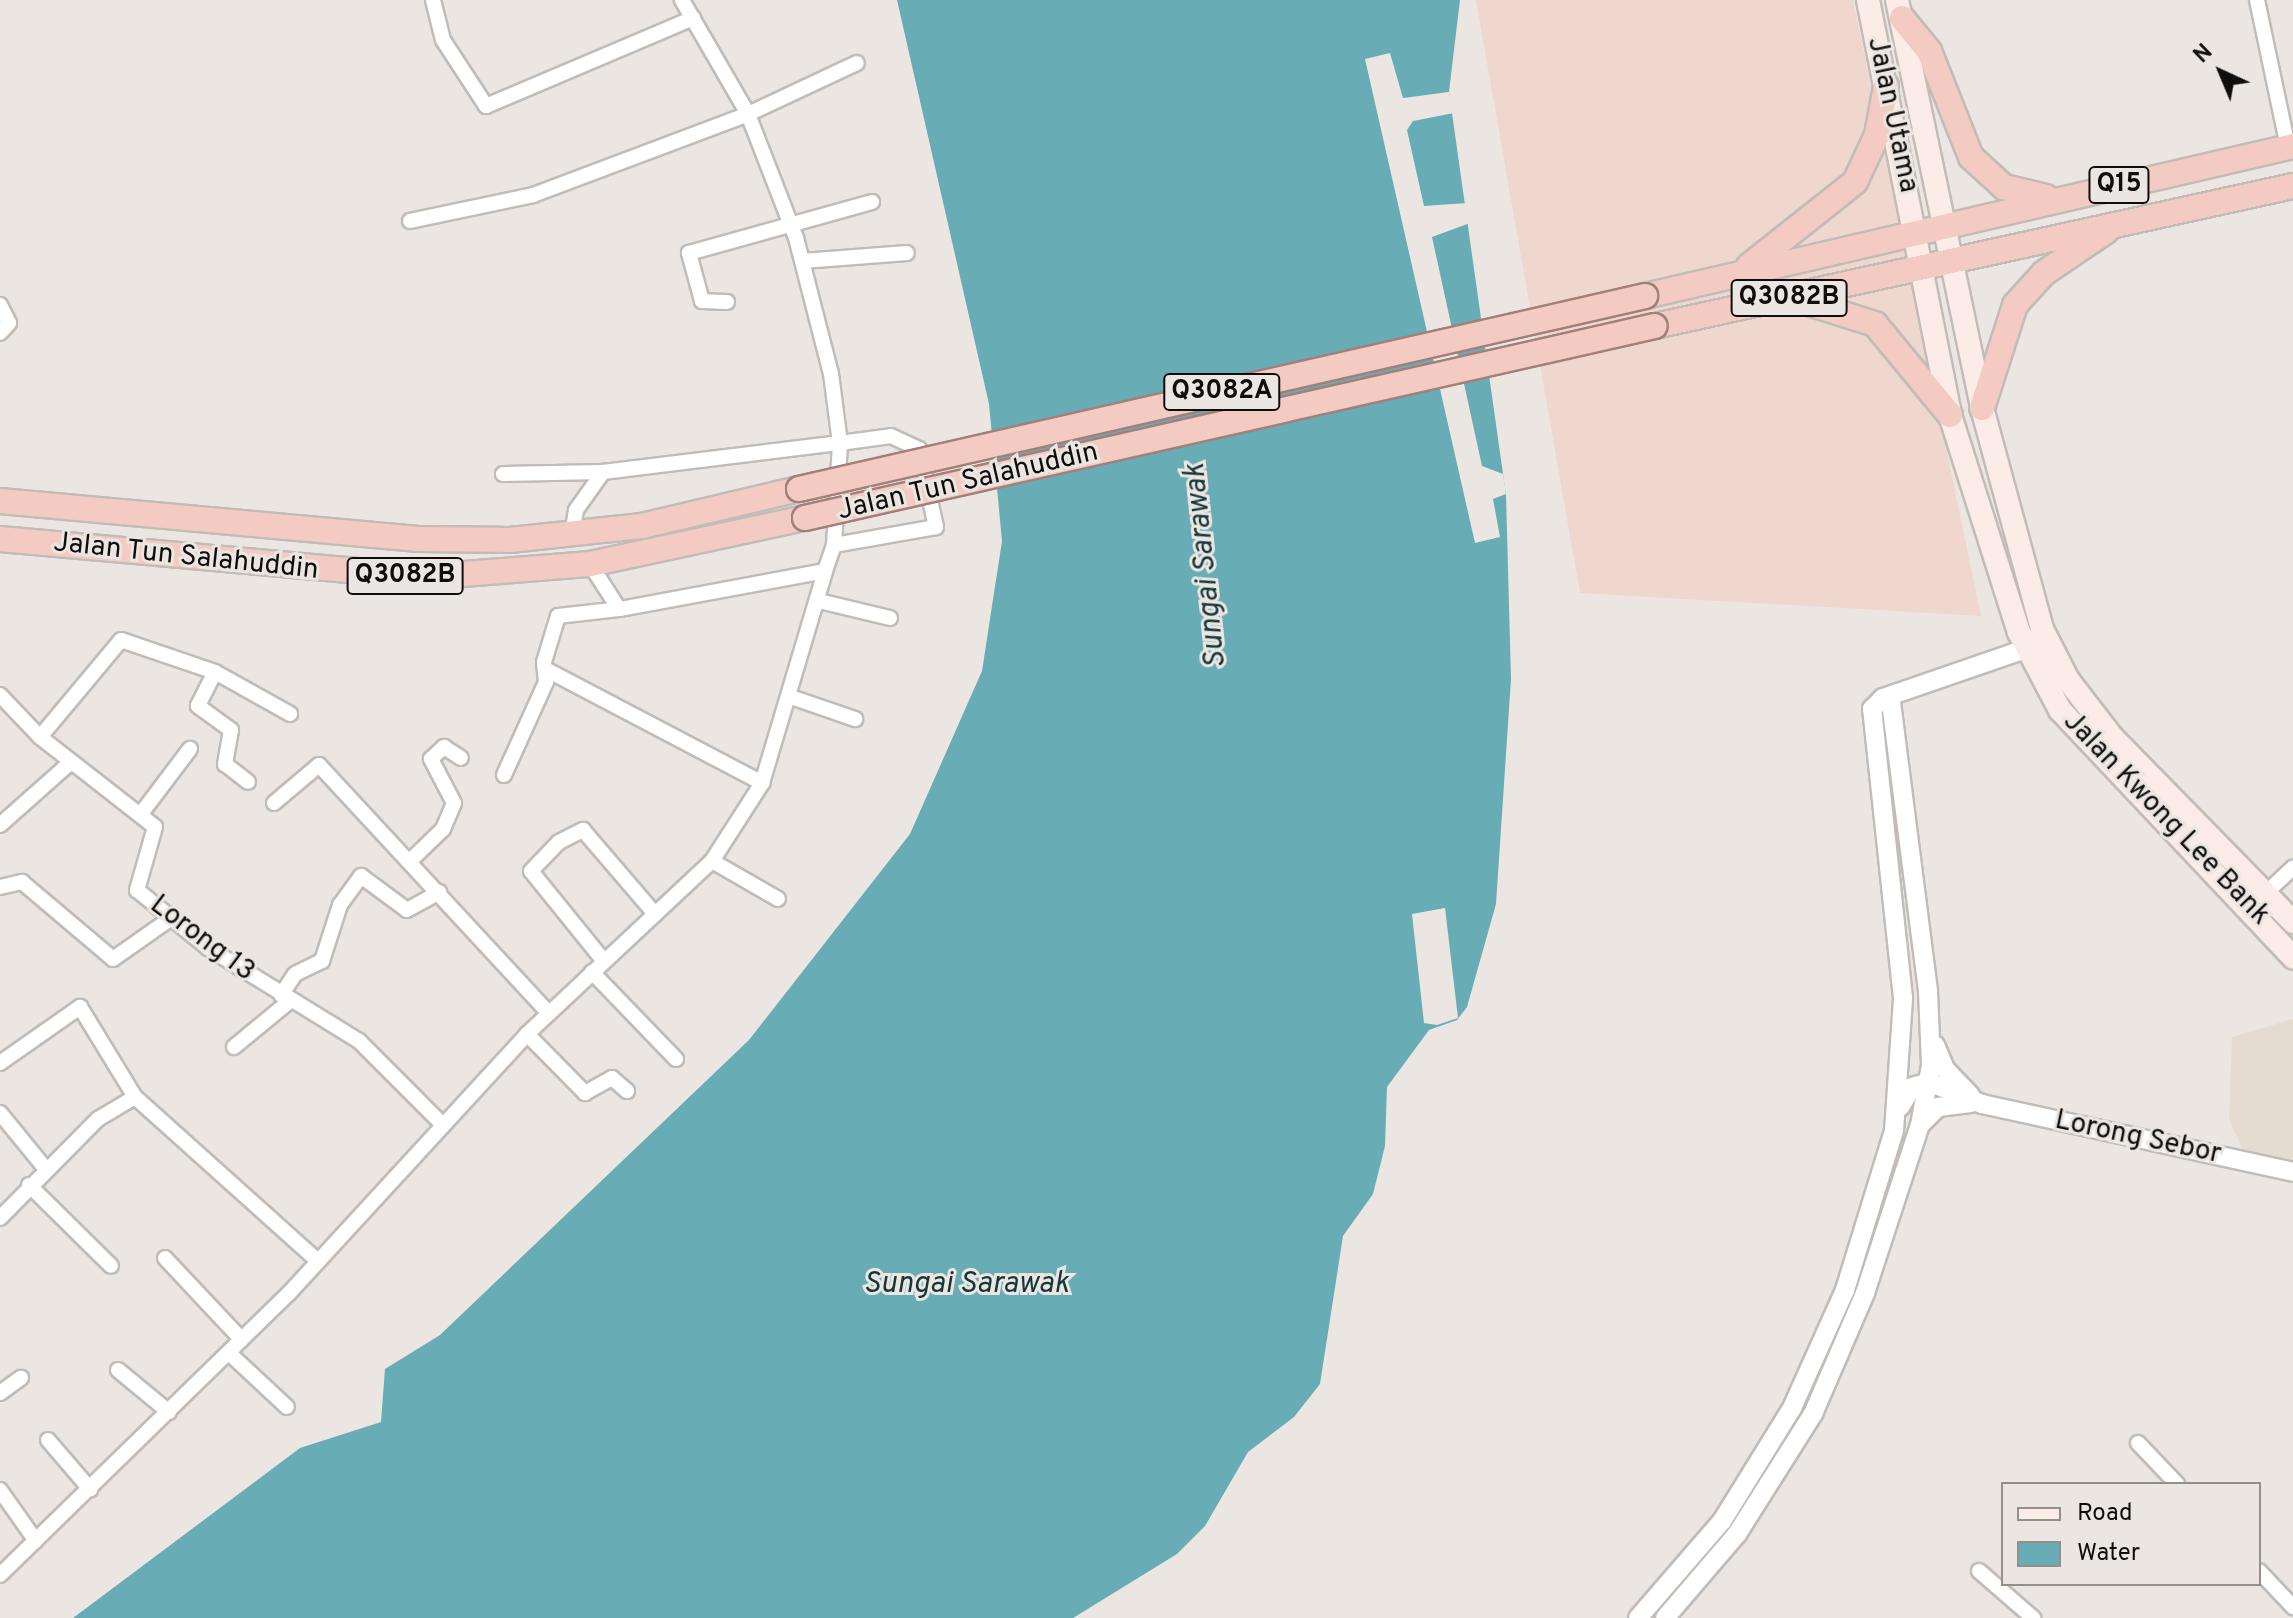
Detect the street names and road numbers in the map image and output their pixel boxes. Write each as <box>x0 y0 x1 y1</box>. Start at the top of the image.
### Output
street label: Jalan Utama <box>1859 34 1925 196</box>
road number: Q15 <box>2087 163 2151 207</box>
road number: Q3082B <box>1729 276 1849 320</box>
road number: Q3082A <box>1162 370 1282 414</box>
street label: Jalan Tun Salahuddin <box>834 436 1102 528</box>
street label: Jalan Tun Salahuddin <box>51 526 321 588</box>
road number: Q3082B <box>345 554 465 598</box>
street label: Jalan Kwong Lee Bank <box>2056 705 2276 933</box>
street label: Lorong 13 <box>143 889 261 989</box>
street label: Lorong Sebor <box>2052 1104 2224 1172</box>

